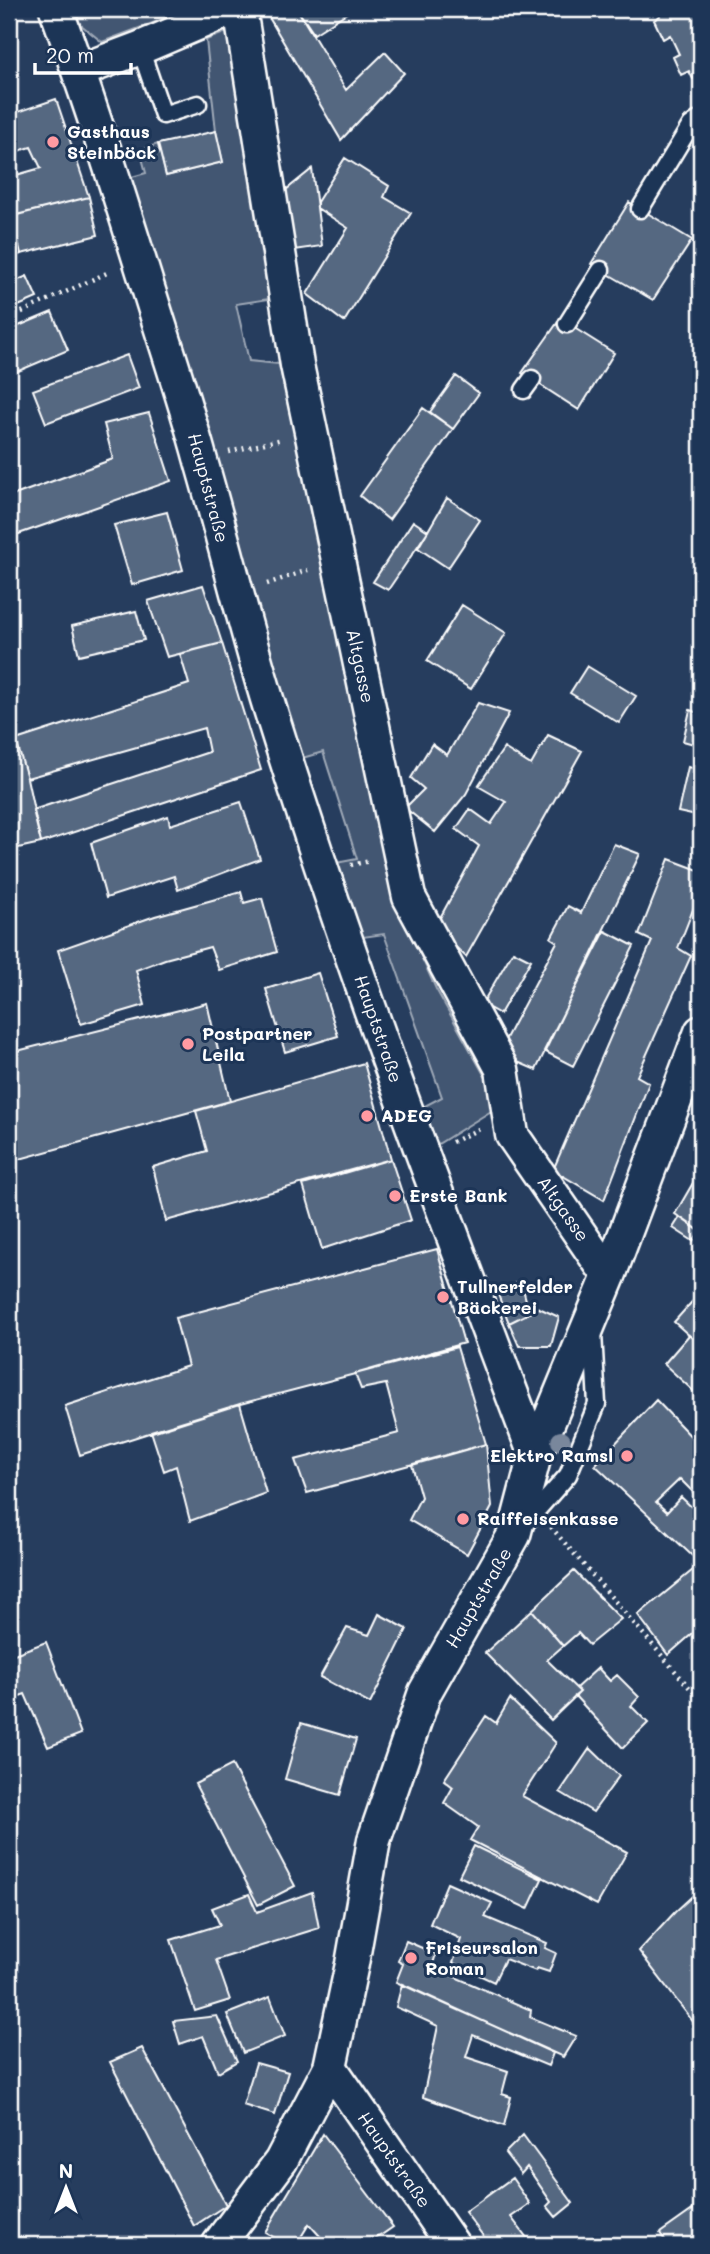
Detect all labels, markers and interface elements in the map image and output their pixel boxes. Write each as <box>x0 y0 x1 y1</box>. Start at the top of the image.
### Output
scale bar <box>35 32 131 76</box>
text: 20 m <box>46 41 94 68</box>
place label: Gasthaus Steinböck <box>67 119 156 164</box>
marker: Gasthaus Steinböck <box>45 134 61 150</box>
street label: Hauptstraße <box>183 430 235 545</box>
street label: Altgasse <box>341 627 381 705</box>
street label: Hauptstraße <box>349 972 409 1086</box>
place label: Postpartner Leila <box>202 1021 312 1066</box>
marker: Postpartner Leila <box>180 1036 196 1052</box>
place label: ADEG <box>381 1103 432 1127</box>
marker: ADEG <box>359 1108 375 1124</box>
street label: Altgasse <box>532 1171 595 1246</box>
place label: Erste Bank <box>409 1183 507 1207</box>
marker: Erste Bank <box>387 1188 403 1204</box>
place label: Tullnerfelder Bäckerei <box>457 1274 573 1319</box>
marker: Tullnerfelder Bäckerei <box>435 1289 451 1305</box>
place label: Elektro Ramsl <box>490 1443 613 1467</box>
marker: Elektro Ramsl <box>619 1448 635 1464</box>
place label: Raiffeisenkasse <box>477 1506 619 1530</box>
marker: Raiffeisenkasse <box>455 1511 471 1527</box>
street label: Hauptstraße <box>440 1543 517 1652</box>
place label: Friseursalon Roman <box>425 1935 538 1980</box>
marker: Friseursalon Roman <box>403 1950 419 1966</box>
street label: Hauptstraße <box>353 2107 437 2212</box>
north arrow <box>32 2152 102 2222</box>
text: N <box>59 2158 73 2183</box>

